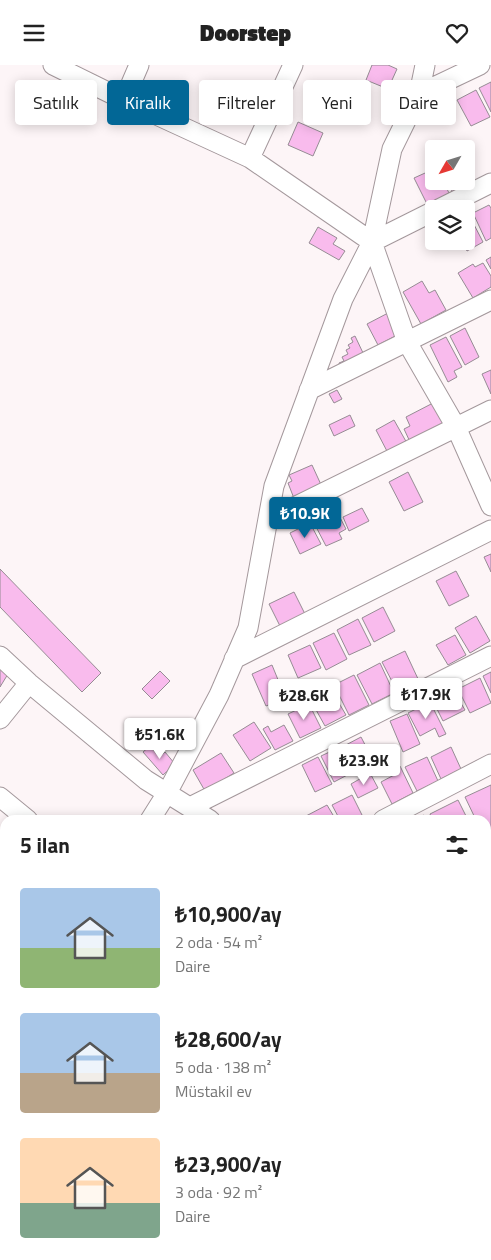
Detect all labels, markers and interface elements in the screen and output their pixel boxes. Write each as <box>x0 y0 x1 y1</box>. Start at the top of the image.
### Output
text: Doorstep <box>200 16 291 50</box>
icon: menu <box>20 19 48 47</box>
icon: heart <box>443 19 471 47</box>
chip: Satılık <box>15 80 97 125</box>
chip: Kiralık <box>107 80 189 125</box>
chip: Filtreler <box>199 80 293 125</box>
chip: Yeni <box>303 80 371 125</box>
chip: Daire <box>381 80 456 125</box>
north arrow <box>425 140 475 190</box>
map controls <box>425 140 475 250</box>
button: layers <box>425 200 475 250</box>
pin: ₺10.9K <box>264 497 346 539</box>
text: ₺10.9K <box>280 501 330 525</box>
pin: ₺17.9K <box>385 677 467 720</box>
pin: ₺28.6K <box>263 679 345 721</box>
text: ₺17.9K <box>401 682 451 706</box>
text: ₺28.6K <box>279 683 329 707</box>
pin: ₺51.6K <box>119 717 201 760</box>
text: ₺51.6K <box>135 722 185 746</box>
pin: ₺23.9K <box>323 743 405 786</box>
text: ₺23.9K <box>339 748 389 772</box>
text: 5 ilan <box>20 829 70 861</box>
icon: filters <box>443 831 471 859</box>
text: ₺10,900/ay <box>175 898 282 930</box>
icon: home <box>60 908 120 968</box>
text: 2 oda · 54 m² <box>175 930 262 954</box>
text: Daire <box>175 954 210 978</box>
text: ₺28,600/ay <box>175 1023 282 1055</box>
icon: home <box>60 1033 120 1093</box>
text: 5 oda · 138 m² <box>175 1055 271 1079</box>
text: Müstakil ev <box>175 1079 252 1103</box>
text: ₺23,900/ay <box>175 1148 282 1180</box>
icon: home <box>60 1158 120 1218</box>
text: 3 oda · 92 m² <box>175 1180 262 1204</box>
text: Daire <box>175 1204 210 1228</box>

